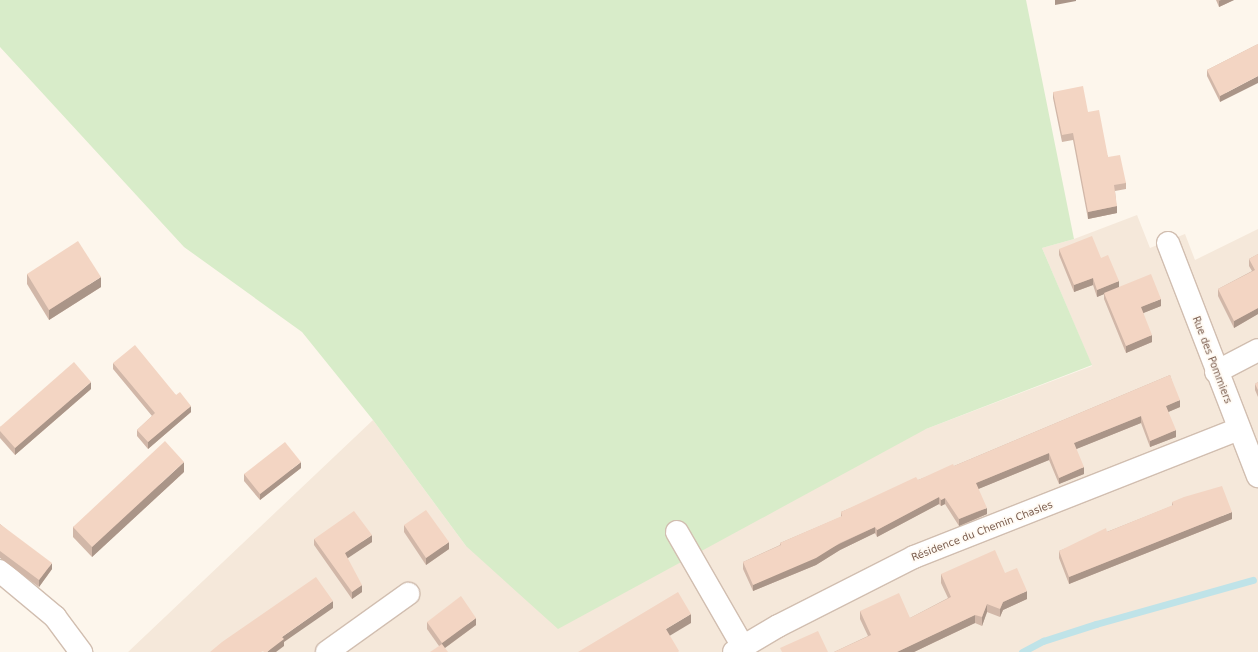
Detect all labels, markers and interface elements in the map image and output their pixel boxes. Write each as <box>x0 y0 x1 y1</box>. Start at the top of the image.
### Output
street label: Rue des Pommiers <box>1190 315 1234 405</box>
street label: Résidence du Chemin Chasles <box>910 498 1054 564</box>

